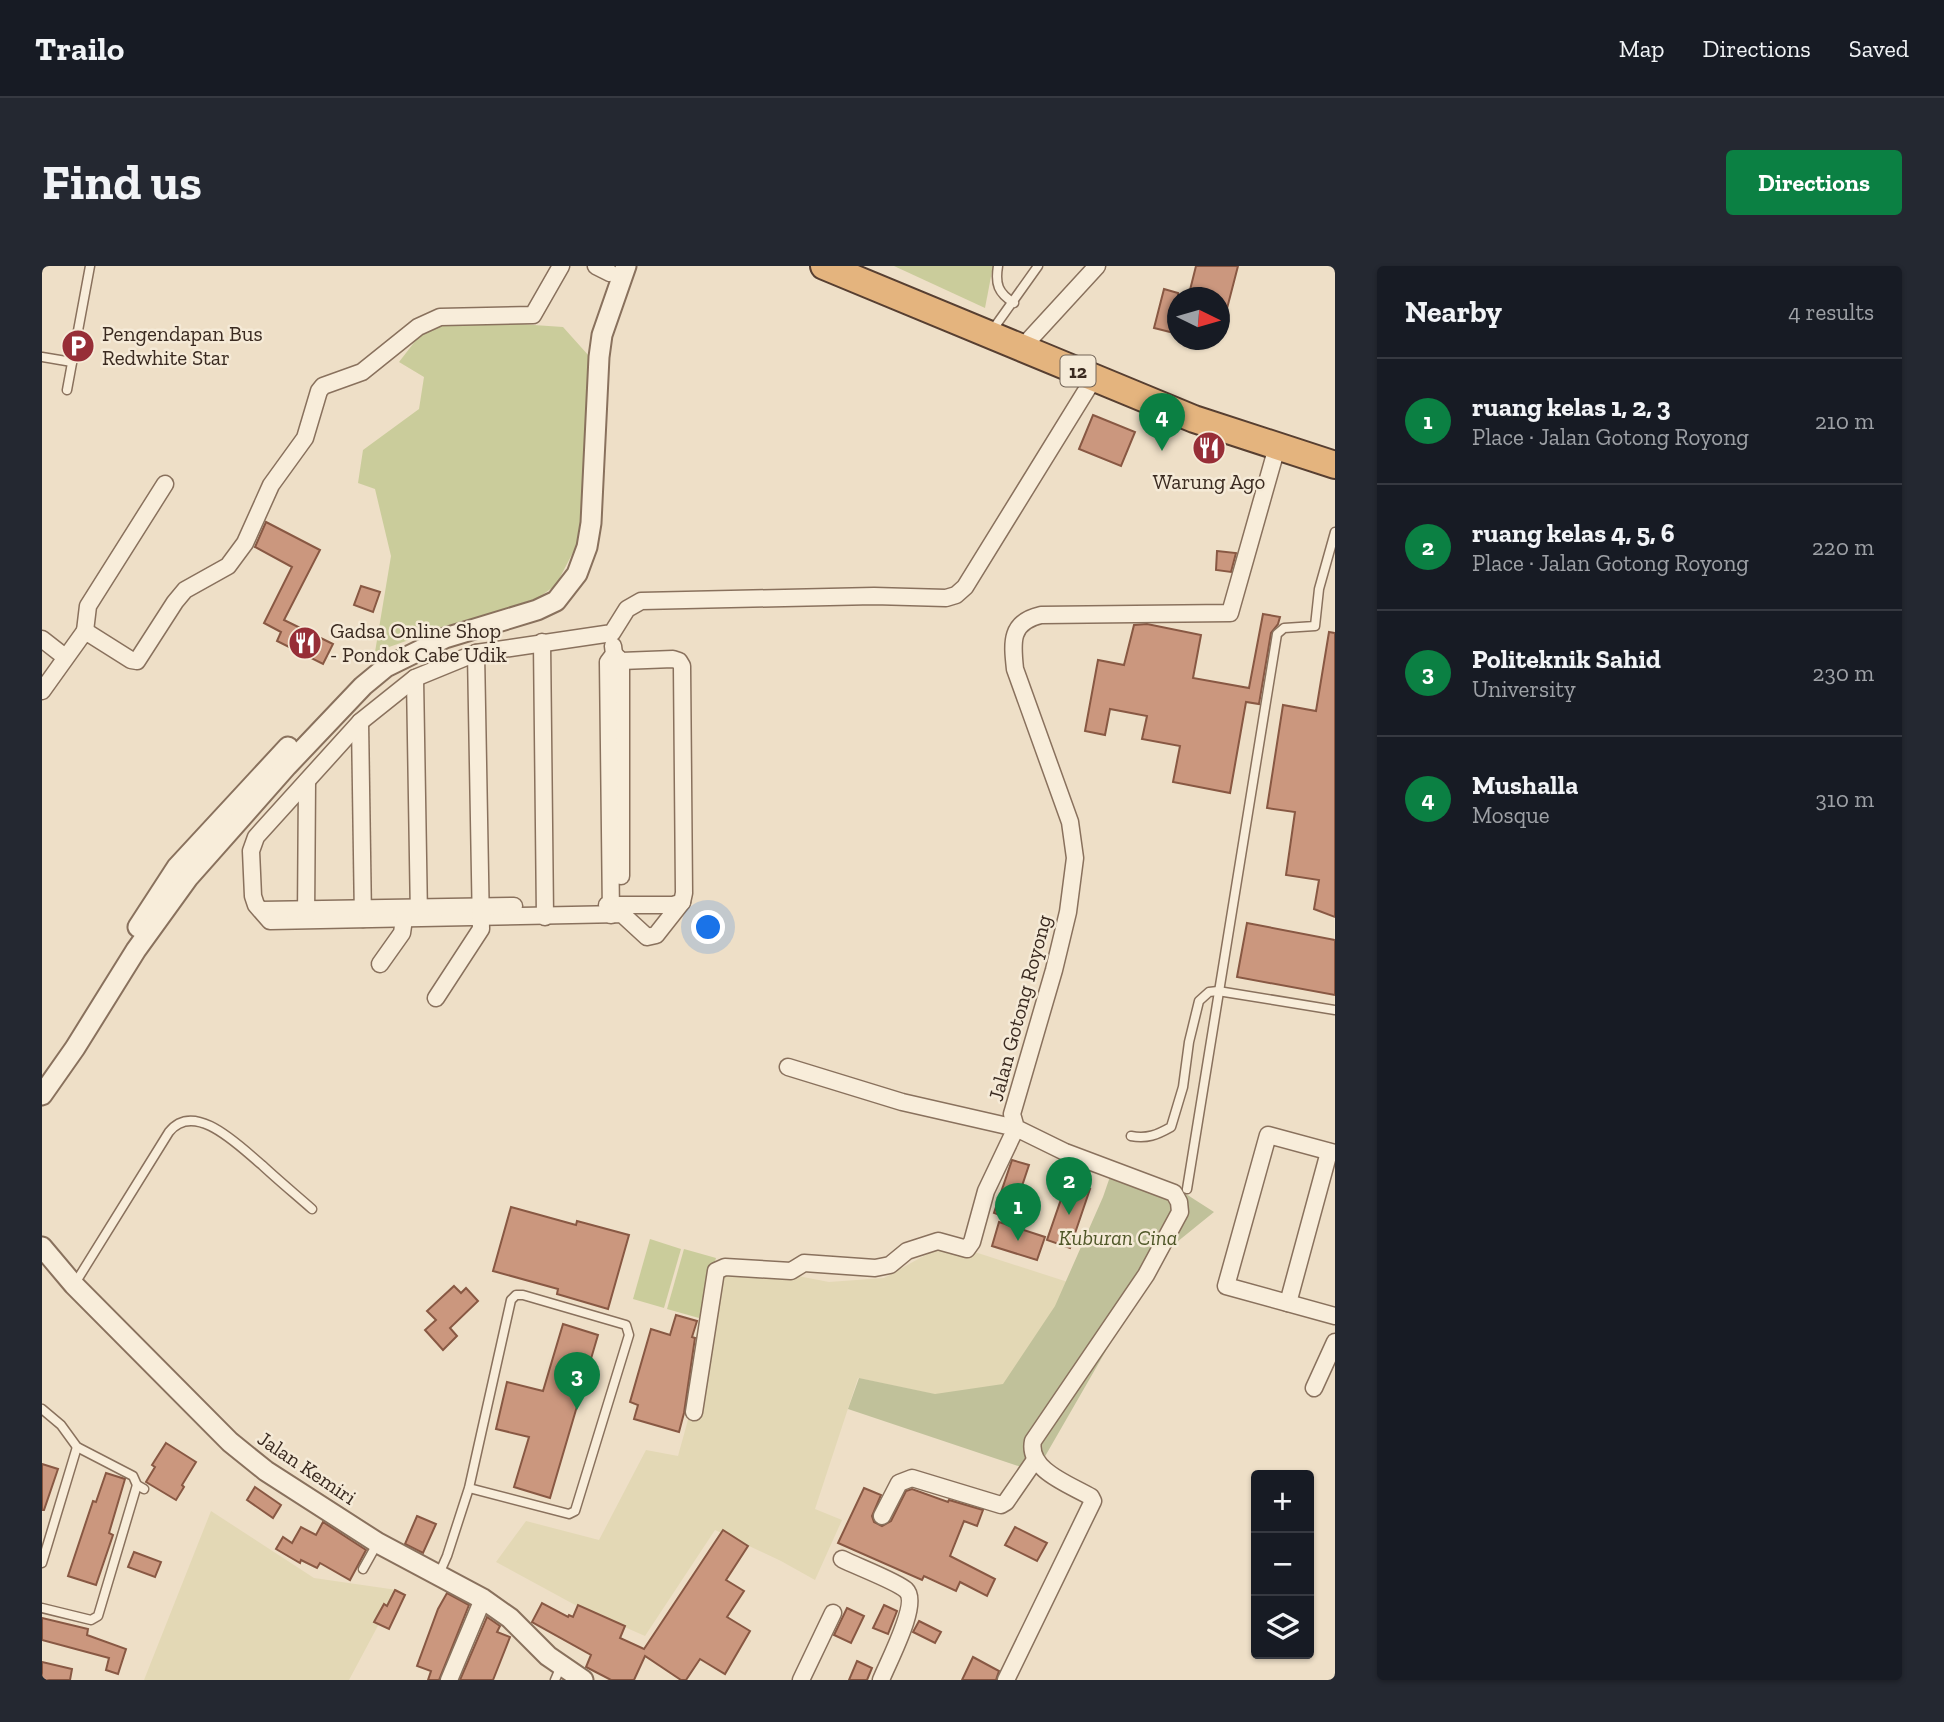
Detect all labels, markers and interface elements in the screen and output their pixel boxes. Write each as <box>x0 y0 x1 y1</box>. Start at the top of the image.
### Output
text: Trailo <box>35 29 124 68</box>
text: Map <box>1619 34 1665 63</box>
text: Directions <box>1703 34 1811 63</box>
text: Saved <box>1849 34 1909 63</box>
button: Directions <box>1726 150 1902 215</box>
text: Find us <box>42 153 202 212</box>
north arrow <box>1167 287 1230 350</box>
text: Nearby <box>1405 294 1502 330</box>
text: 4 results <box>1788 298 1874 326</box>
place label: Pengendapan Bus Redwhite Star <box>102 321 263 370</box>
parking icon: Pengendapan Bus Redwhite Star <box>59 327 97 365</box>
road number: 12 <box>1060 356 1096 386</box>
text: ruang kelas 1, 2, 3 <box>1472 391 1671 423</box>
pin: 4 <box>1139 393 1185 451</box>
text: 1 <box>1423 407 1433 435</box>
text: 210 m <box>1815 407 1874 435</box>
text: Place · Jalan Gotong Royong <box>1472 423 1749 451</box>
restaurant icon: Warung Ago <box>1190 429 1228 467</box>
place label: Warung Ago <box>1153 469 1265 494</box>
text: ruang kelas 4, 5, 6 <box>1472 517 1675 549</box>
text: 2 <box>1422 533 1434 561</box>
text: 220 m <box>1812 533 1874 561</box>
text: Place · Jalan Gotong Royong <box>1472 549 1749 577</box>
place label: Gadsa Online Shop - Pondok Cabe Udik <box>330 618 507 667</box>
restaurant icon: Gadsa Online Shop - Pondok Cabe Udik <box>286 624 324 662</box>
text: Politeknik Sahid <box>1472 643 1661 675</box>
text: 3 <box>1422 659 1434 687</box>
text: 230 m <box>1813 659 1874 687</box>
text: University <box>1472 675 1576 703</box>
text: Mushalla <box>1472 769 1578 801</box>
text: 4 <box>1421 785 1435 813</box>
text: 310 m <box>1816 785 1874 813</box>
text: Mosque <box>1472 801 1550 829</box>
your location <box>691 910 725 944</box>
street label: Jalan Gotong Royong <box>983 912 1057 1104</box>
pin: 2 <box>1046 1157 1092 1215</box>
pin: 1 <box>995 1183 1041 1241</box>
park label: Kuburan Cina <box>1059 1225 1177 1250</box>
pin: 3 <box>554 1352 600 1410</box>
street label: Jalan Kemiri <box>253 1426 361 1510</box>
map controls <box>1251 1470 1314 1659</box>
button: + <box>1251 1470 1314 1533</box>
button: − <box>1251 1533 1314 1596</box>
button: layers <box>1251 1596 1314 1659</box>

